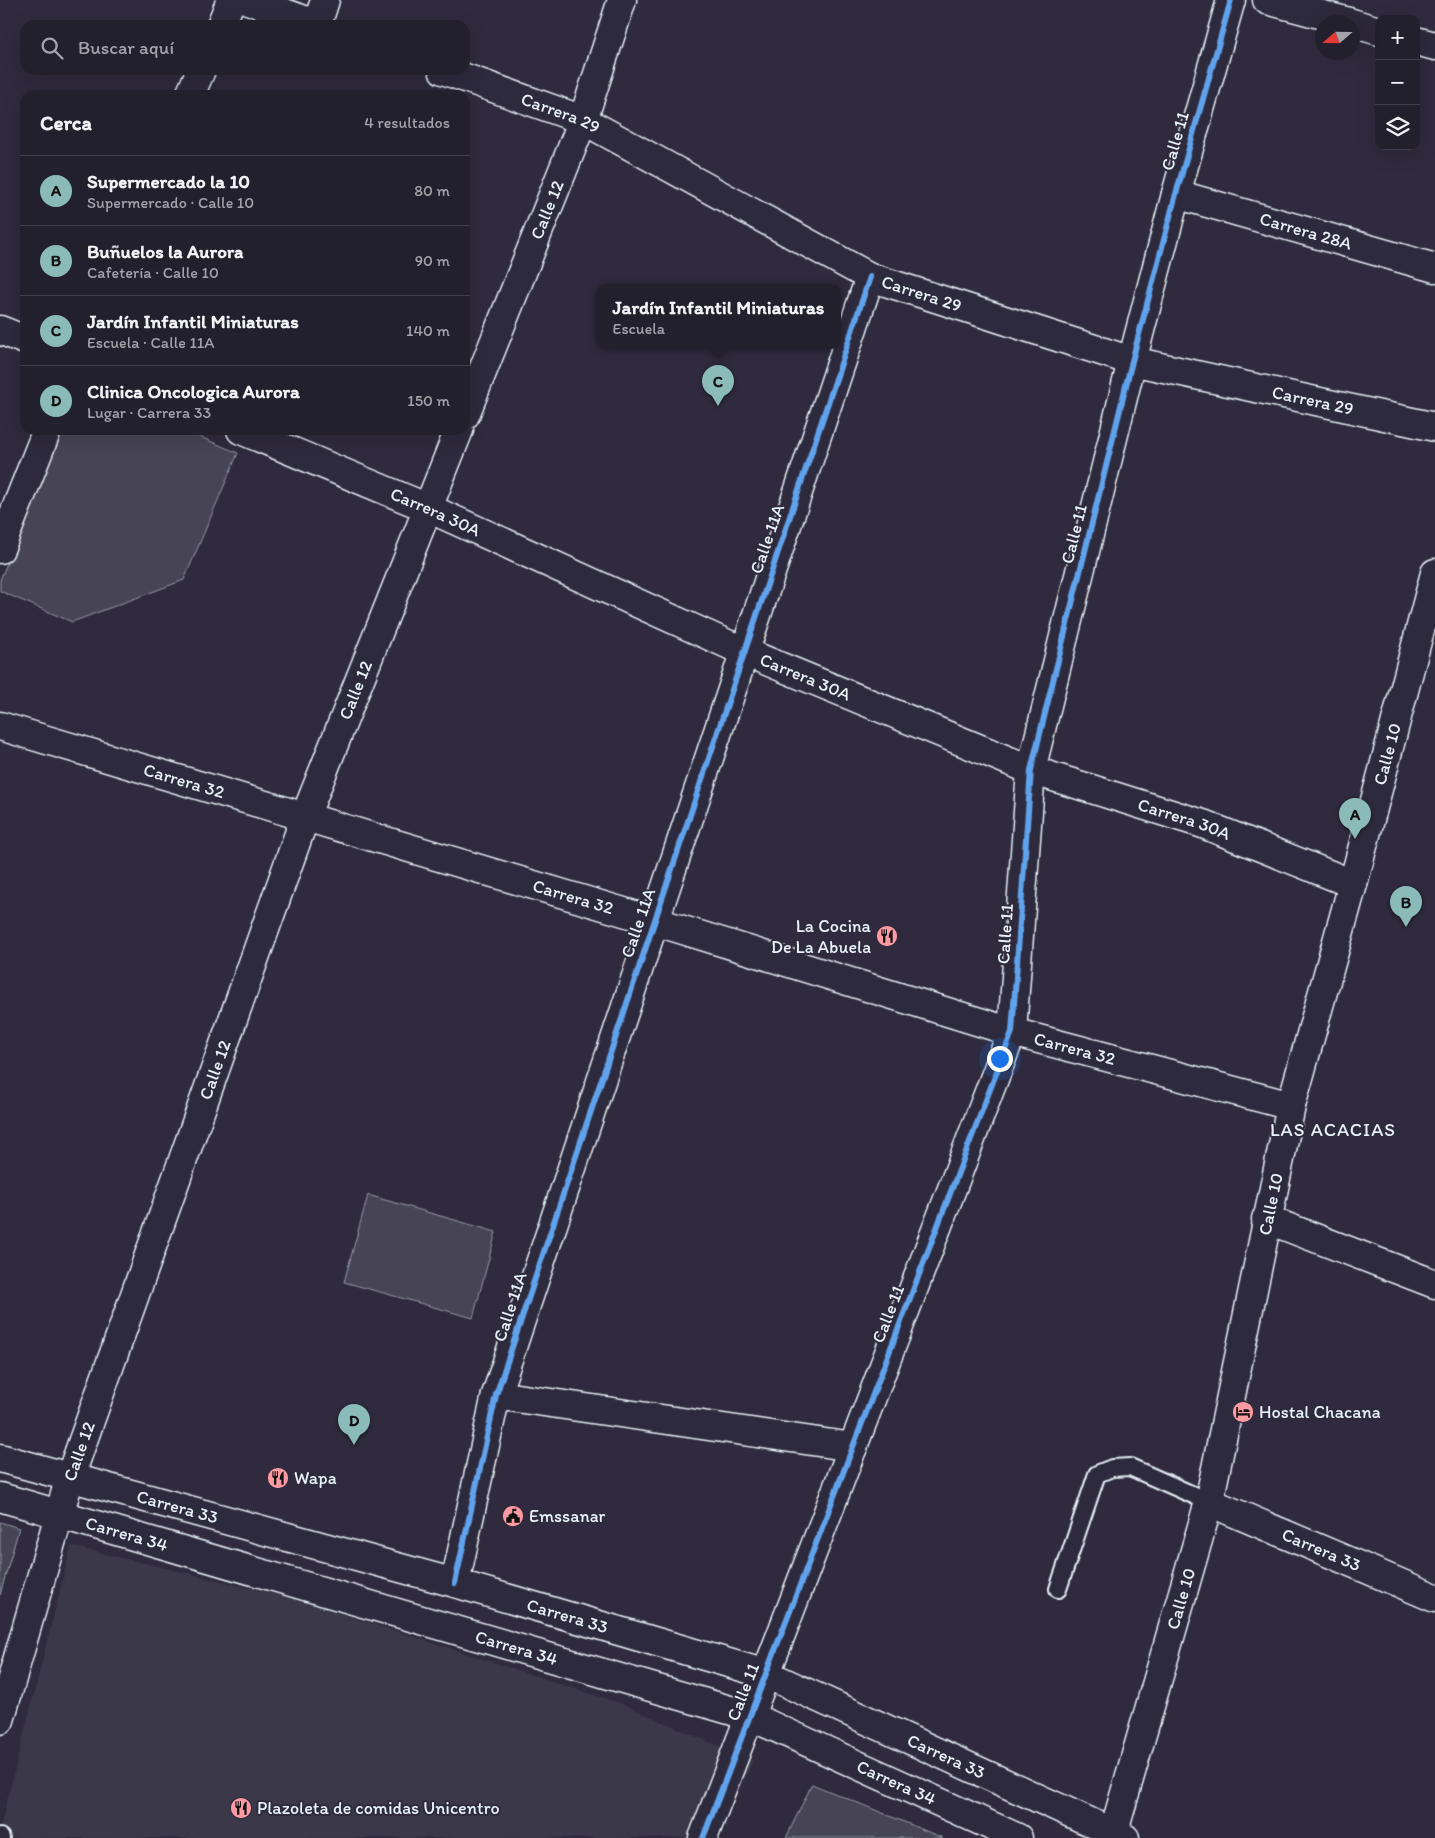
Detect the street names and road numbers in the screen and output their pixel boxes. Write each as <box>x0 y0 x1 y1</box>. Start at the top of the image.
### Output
street label: Carrera 29 <box>518 88 604 138</box>
street label: Calle 11 <box>1156 109 1194 173</box>
street label: Calle 12 <box>525 177 569 243</box>
street label: Carrera 28A <box>1257 207 1355 255</box>
street label: Carrera 29 <box>879 270 964 317</box>
street label: Carrera 29 <box>1270 381 1356 420</box>
street label: Carrera 30A <box>387 483 485 542</box>
street label: Calle 11A <box>745 501 789 577</box>
street label: Calle 11 <box>1056 502 1092 566</box>
street label: Carrera 30A <box>756 648 855 706</box>
street label: Calle 12 <box>334 657 377 723</box>
street label: Calle 10 <box>1369 721 1406 787</box>
street label: Carrera 32 <box>141 758 228 803</box>
street label: Carrera 30A <box>1135 793 1234 845</box>
street label: Carrera 32 <box>530 874 617 919</box>
street label: Calle 11A <box>616 885 660 961</box>
street label: Calle 11 <box>992 903 1018 965</box>
street label: Carrera 32 <box>1031 1027 1118 1070</box>
street label: Calle 12 <box>194 1037 236 1103</box>
street label: Calle 10 <box>1254 1171 1288 1237</box>
street label: Calle 11A <box>488 1269 532 1345</box>
street label: Calle 11 <box>867 1282 909 1346</box>
street label: Calle 12 <box>58 1418 100 1484</box>
street label: Carrera 33 <box>134 1485 221 1528</box>
street label: Carrera 34 <box>83 1512 171 1556</box>
street label: Carrera 33 <box>1278 1523 1364 1576</box>
street label: Calle 10 <box>1162 1565 1200 1632</box>
street label: Carrera 33 <box>524 1594 611 1638</box>
street label: Carrera 34 <box>473 1625 560 1670</box>
street label: Calle 11 <box>722 1660 764 1724</box>
street label: Carrera 33 <box>904 1729 989 1784</box>
street label: Carrera 34 <box>853 1755 939 1810</box>

